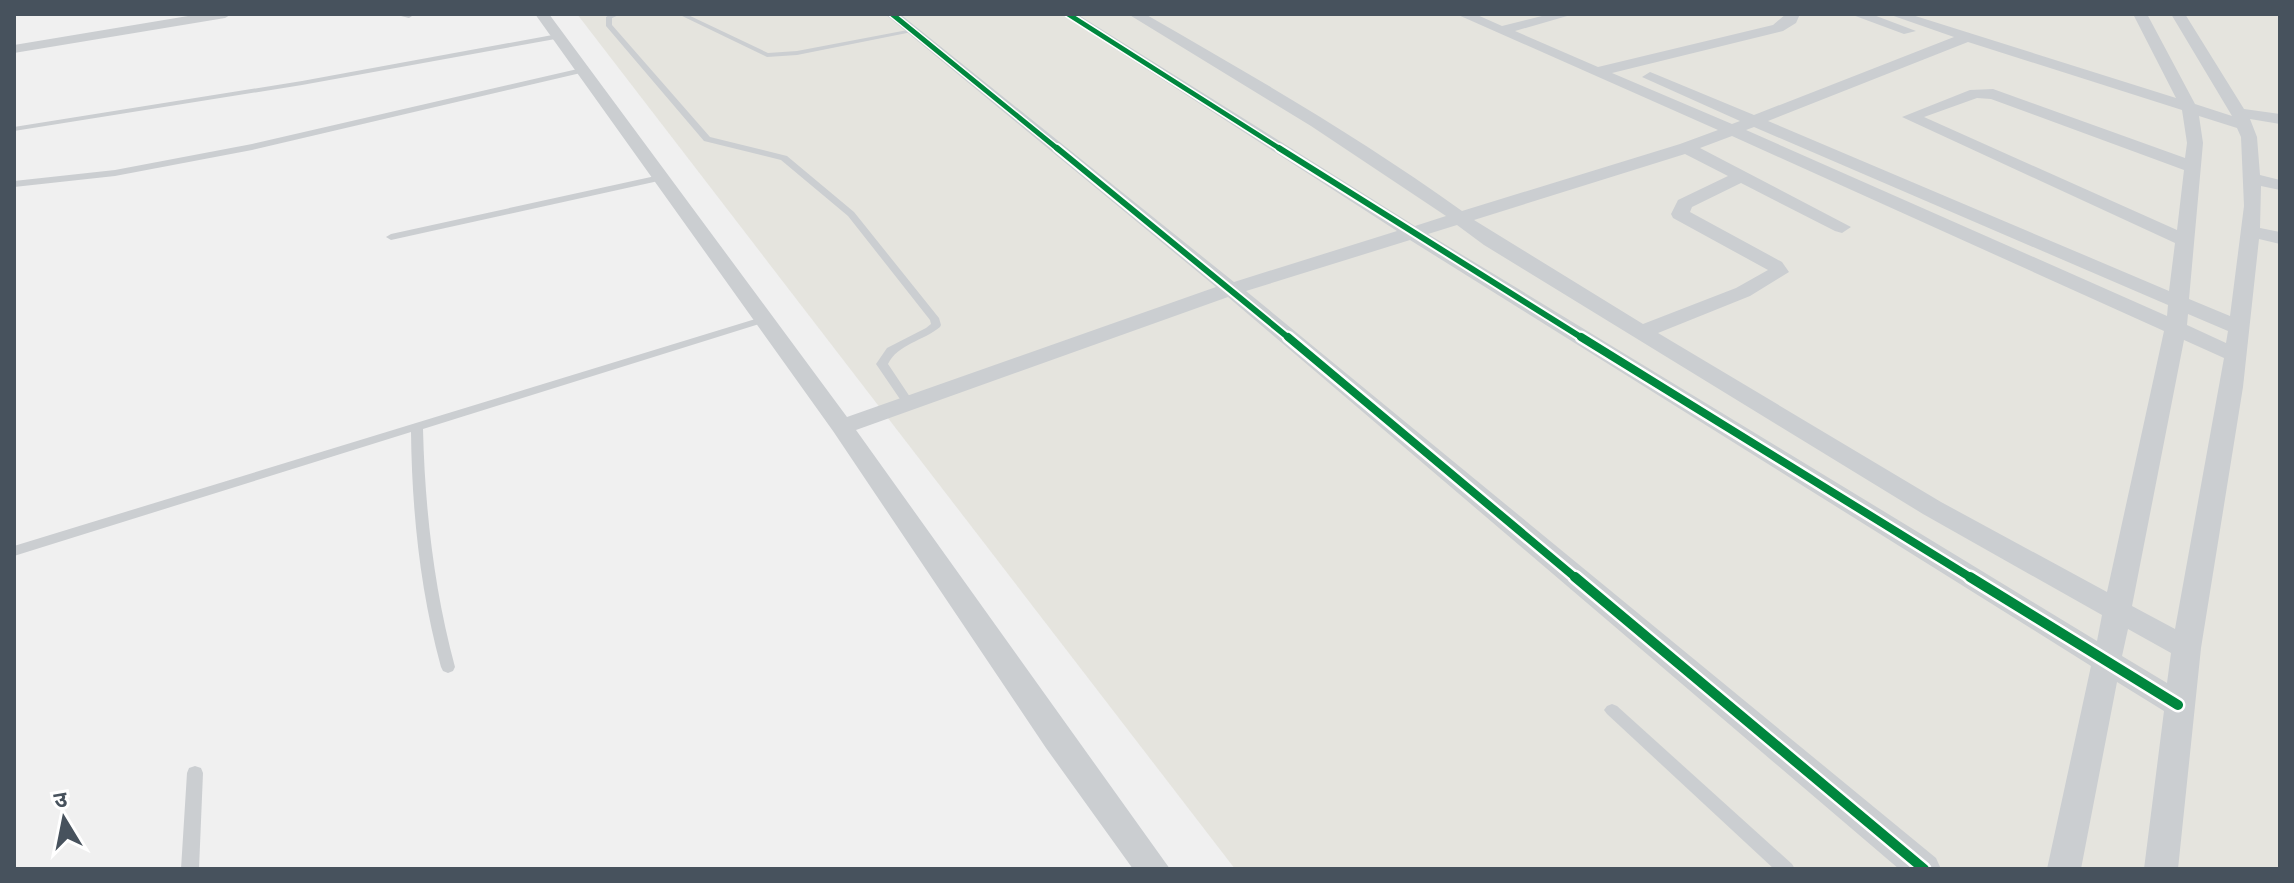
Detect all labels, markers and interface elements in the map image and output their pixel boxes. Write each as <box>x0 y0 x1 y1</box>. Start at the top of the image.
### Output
north arrow <box>24 779 104 859</box>
text: उ <box>52 786 70 813</box>

